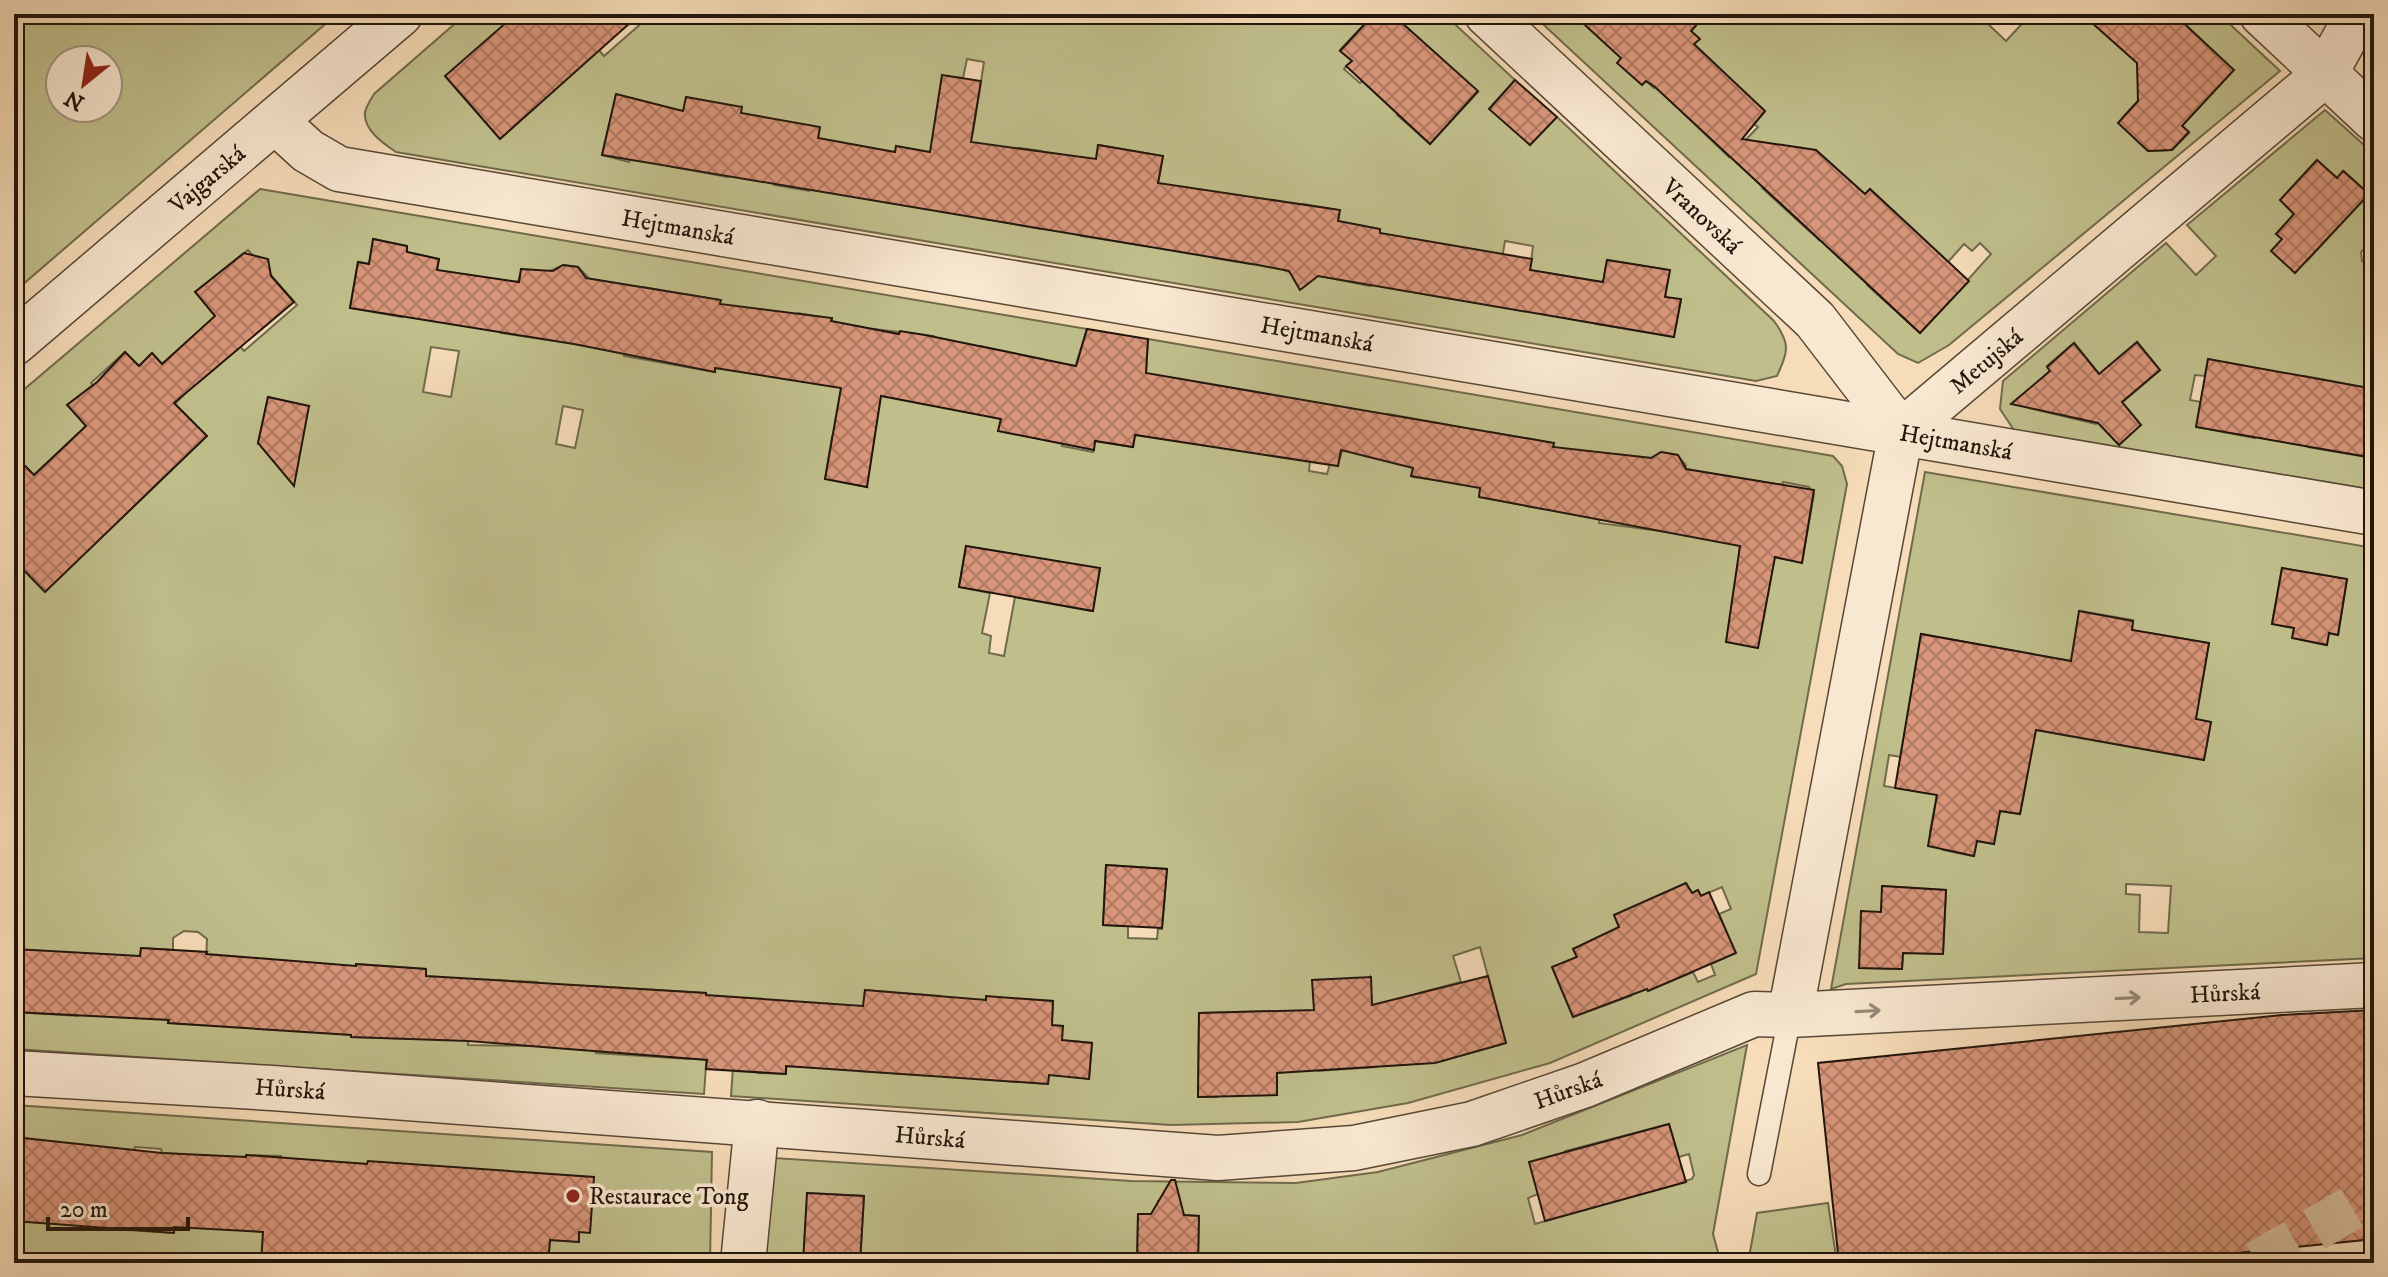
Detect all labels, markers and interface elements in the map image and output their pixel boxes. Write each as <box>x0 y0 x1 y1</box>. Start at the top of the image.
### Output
north arrow <box>44 44 124 124</box>
text: N <box>60 84 89 116</box>
street label: Vajgarská <box>163 139 253 221</box>
street label: Vranovská <box>1655 172 1748 262</box>
street label: Hejtmanská <box>619 203 737 253</box>
street label: Hejtmanská <box>1258 310 1376 360</box>
street label: Metujská <box>1944 322 2030 401</box>
street label: Hejtmanská <box>1897 418 2015 468</box>
street label: Hůrská <box>2189 977 2262 1011</box>
one-way arrow <box>2114 990 2141 1005</box>
one-way arrow <box>1854 1004 1881 1019</box>
street label: Hůrská <box>1530 1065 1607 1117</box>
street label: Hůrská <box>254 1073 327 1107</box>
street label: Hůrská <box>894 1120 967 1156</box>
scale bar <box>48 1181 188 1231</box>
place label: Restaurace Tong <box>589 1182 749 1212</box>
marker: Restaurace Tong <box>564 1187 582 1205</box>
text: 20 m <box>60 1195 108 1225</box>

